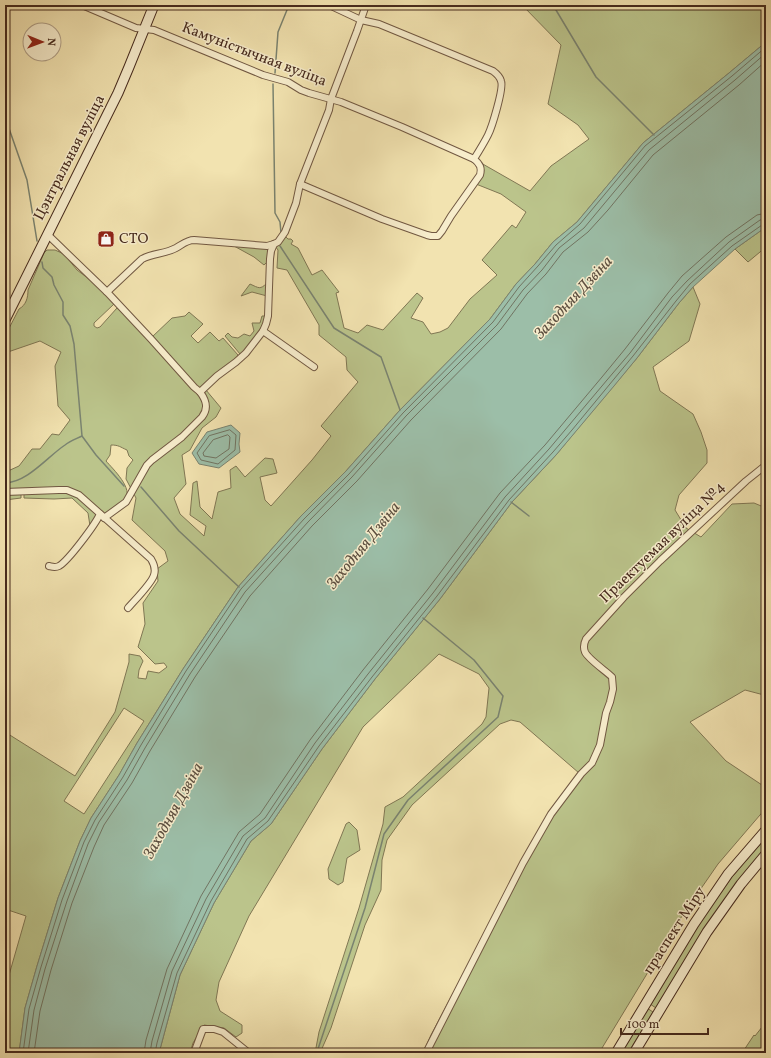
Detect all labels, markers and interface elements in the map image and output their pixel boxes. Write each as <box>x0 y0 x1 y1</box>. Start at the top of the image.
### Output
street label: Камуністычная вуліца <box>178 18 330 92</box>
north arrow <box>22 22 62 62</box>
text: N <box>43 38 58 46</box>
street label: Цэнтральная вуліца <box>29 92 111 224</box>
shop icon: СТО <box>96 229 116 249</box>
place label: СТО <box>119 229 148 250</box>
water label: Заходняя Дзвіна <box>529 251 619 345</box>
street label: Праектуемая вуліца №4 <box>596 477 730 609</box>
water label: Заходняя Дзвіна <box>321 497 406 595</box>
water label: Заходняя Дзвіна <box>138 759 210 864</box>
street label: праспект Міру <box>639 883 711 979</box>
scale bar <box>621 1010 708 1036</box>
text: 100 m <box>627 1017 660 1033</box>

